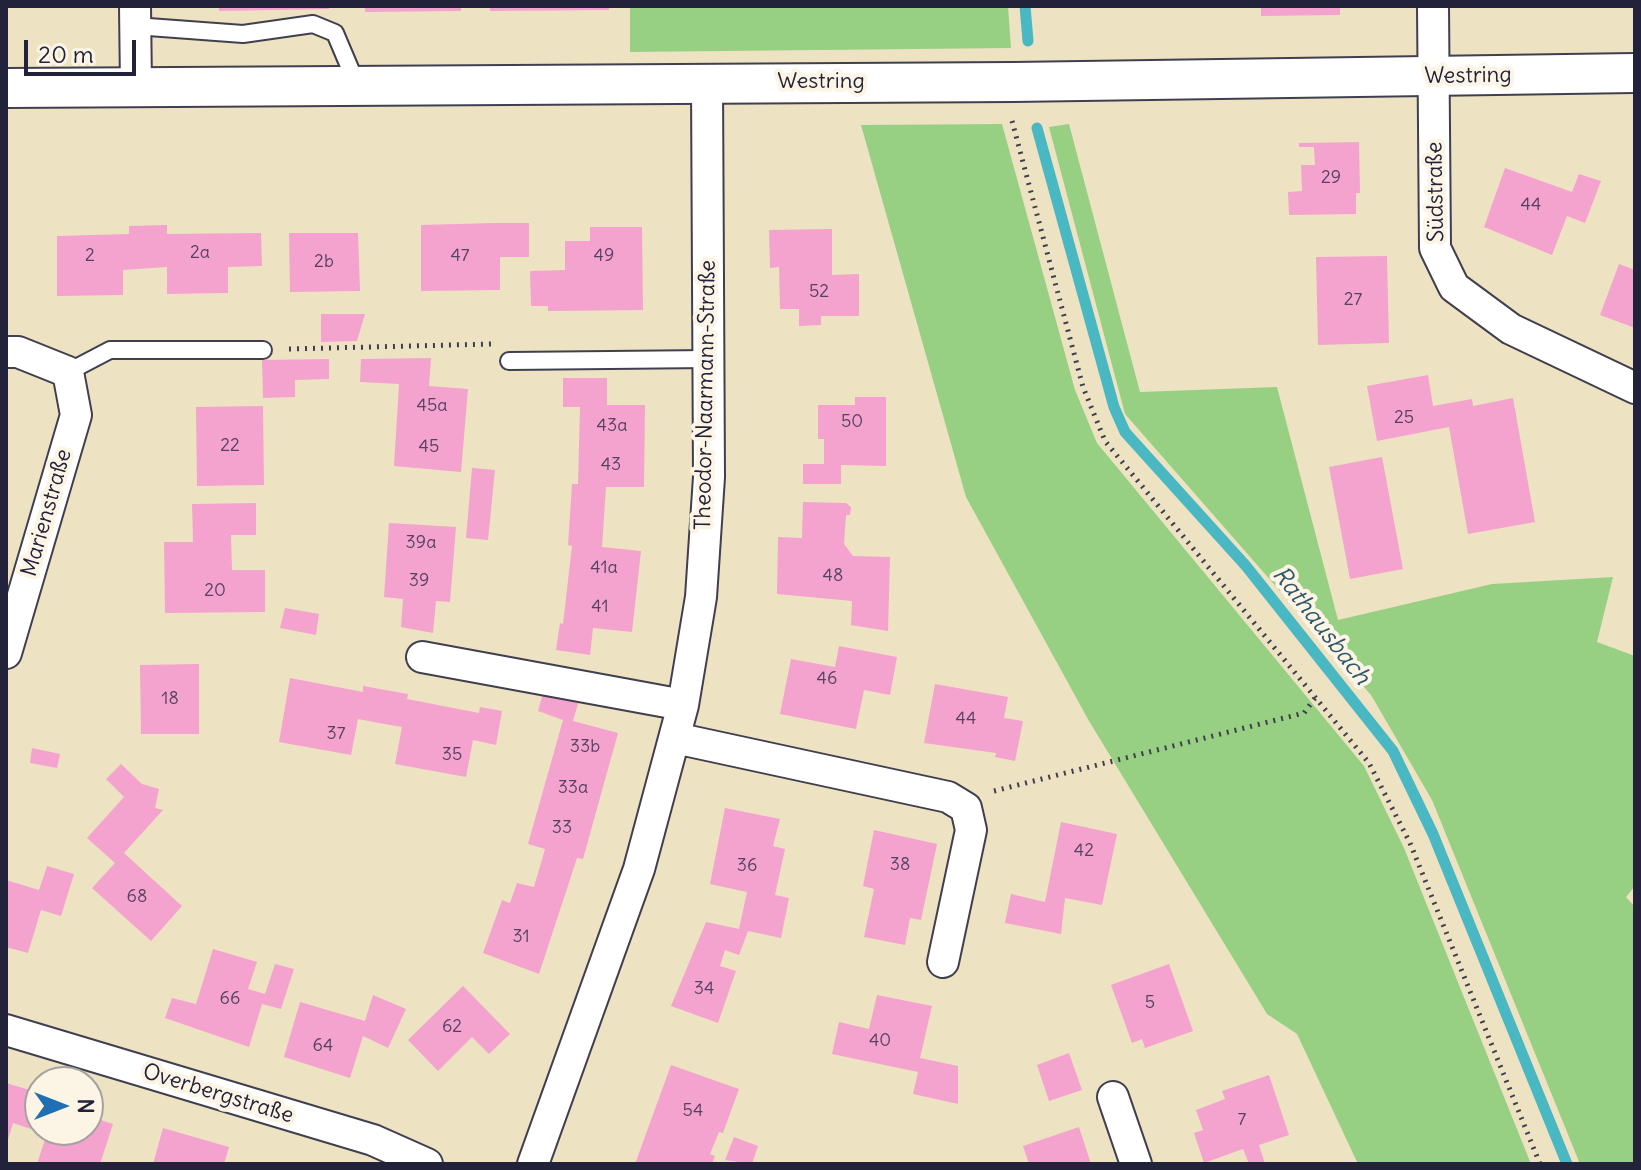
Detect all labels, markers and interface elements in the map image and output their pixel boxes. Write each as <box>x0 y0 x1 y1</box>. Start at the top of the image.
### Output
scale bar <box>28 24 140 74</box>
text: 20 m <box>38 39 94 69</box>
street label: Westring <box>1424 62 1512 90</box>
street label: Westring <box>777 69 865 95</box>
street label: Südstraße <box>1422 142 1450 242</box>
house number: 29 <box>1321 167 1341 189</box>
house number: 44 <box>1521 194 1541 216</box>
house number: 2a <box>190 242 210 264</box>
house number: 2 <box>85 245 95 267</box>
house number: 47 <box>450 245 470 267</box>
house number: 49 <box>594 245 614 267</box>
house number: 2b <box>314 251 334 273</box>
street label: Theodor-Naarmann-Straße <box>690 260 722 530</box>
house number: 52 <box>809 281 829 303</box>
house number: 27 <box>1344 289 1362 311</box>
house number: 45a <box>416 395 448 417</box>
house number: 25 <box>1394 407 1414 429</box>
house number: 50 <box>841 411 863 433</box>
house number: 43a <box>597 415 627 437</box>
house number: 22 <box>220 435 240 457</box>
house number: 45 <box>419 436 439 458</box>
street label: Marienstraße <box>16 446 78 580</box>
house number: 43 <box>601 454 621 476</box>
house number: 39a <box>406 532 436 554</box>
house number: 41a <box>590 557 618 579</box>
water label: Rathausbach <box>1266 561 1376 691</box>
house number: 48 <box>823 565 843 587</box>
house number: 39 <box>409 570 429 592</box>
house number: 20 <box>204 580 226 602</box>
house number: 41 <box>591 596 609 618</box>
house number: 46 <box>817 668 837 690</box>
house number: 18 <box>161 688 179 710</box>
house number: 44 <box>956 708 976 730</box>
house number: 37 <box>326 723 346 745</box>
house number: 33b <box>570 736 600 758</box>
house number: 35 <box>442 744 462 766</box>
house number: 33a <box>558 777 588 799</box>
house number: 33 <box>552 817 572 839</box>
house number: 42 <box>1074 840 1094 862</box>
house number: 38 <box>890 854 910 876</box>
house number: 36 <box>737 855 757 877</box>
house number: 68 <box>127 886 147 908</box>
house number: 31 <box>512 926 530 948</box>
house number: 34 <box>694 978 714 1000</box>
house number: 66 <box>220 988 240 1010</box>
house number: 5 <box>1145 992 1155 1014</box>
house number: 62 <box>442 1016 462 1038</box>
house number: 40 <box>869 1030 891 1052</box>
house number: 64 <box>313 1035 333 1057</box>
street label: Overbergstraße <box>140 1059 296 1129</box>
north arrow <box>24 1066 104 1146</box>
text: N <box>72 1098 100 1114</box>
house number: 54 <box>683 1100 703 1122</box>
house number: 7 <box>1238 1109 1246 1131</box>

